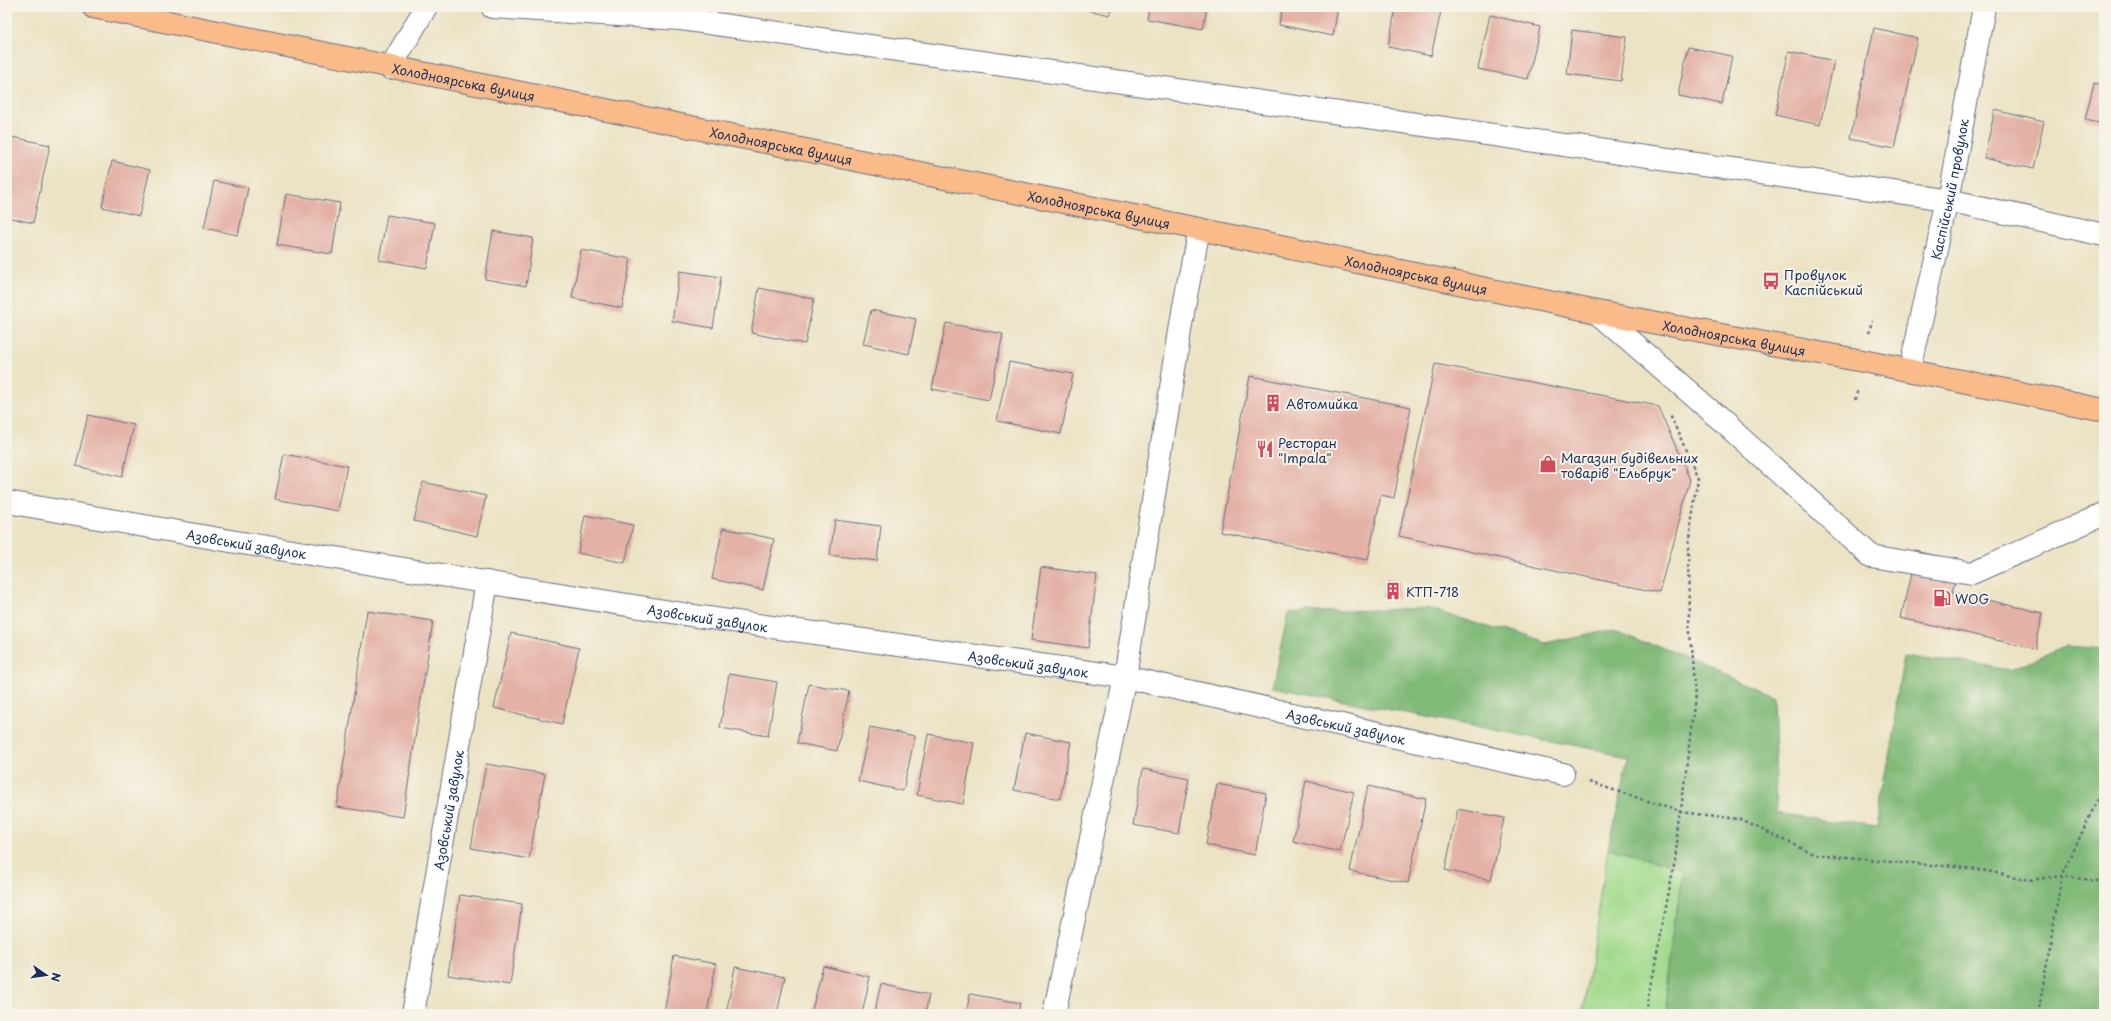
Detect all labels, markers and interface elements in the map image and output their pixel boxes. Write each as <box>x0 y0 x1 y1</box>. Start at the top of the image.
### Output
street label: Холодноярська вулиця <box>391 58 537 105</box>
street label: Каспійський провулок <box>1925 117 1973 262</box>
street label: Холодноярська вулиця <box>708 122 854 169</box>
street label: Холодноярська вулиця <box>1026 185 1172 233</box>
street label: Холодноярська вулиця <box>1343 250 1489 298</box>
place label: Провулок Каспійський <box>1784 265 1863 299</box>
bus stop icon: Провулок Каспійський <box>1761 271 1781 291</box>
street label: Холодноярська вулиця <box>1661 315 1807 360</box>
building icon: Автомийка <box>1263 393 1283 413</box>
place label: Автомийка <box>1286 394 1359 413</box>
place label: Ресторан "Impala" <box>1278 433 1337 467</box>
restaurant icon: Ресторан "Impala" <box>1255 439 1275 459</box>
place label: Магазин будівельних товарів "Ельбрук" <box>1561 448 1698 482</box>
shop icon: Магазин будівельних товарів "Ельбрук" <box>1538 454 1558 474</box>
street label: Азовський завулок <box>185 524 308 563</box>
building icon: КТП-718 <box>1383 581 1403 601</box>
place label: КТП-718 <box>1406 582 1459 601</box>
fuel station icon: WOG <box>1932 588 1952 608</box>
place label: WOG <box>1955 589 1989 608</box>
street label: Азовський завулок <box>646 599 769 636</box>
street label: Азовський завулок <box>967 645 1090 681</box>
street label: Азовський завулок <box>1285 704 1408 748</box>
street label: Азовський завулок <box>428 748 468 871</box>
north arrow <box>26 955 66 995</box>
text: N <box>47 971 65 984</box>

